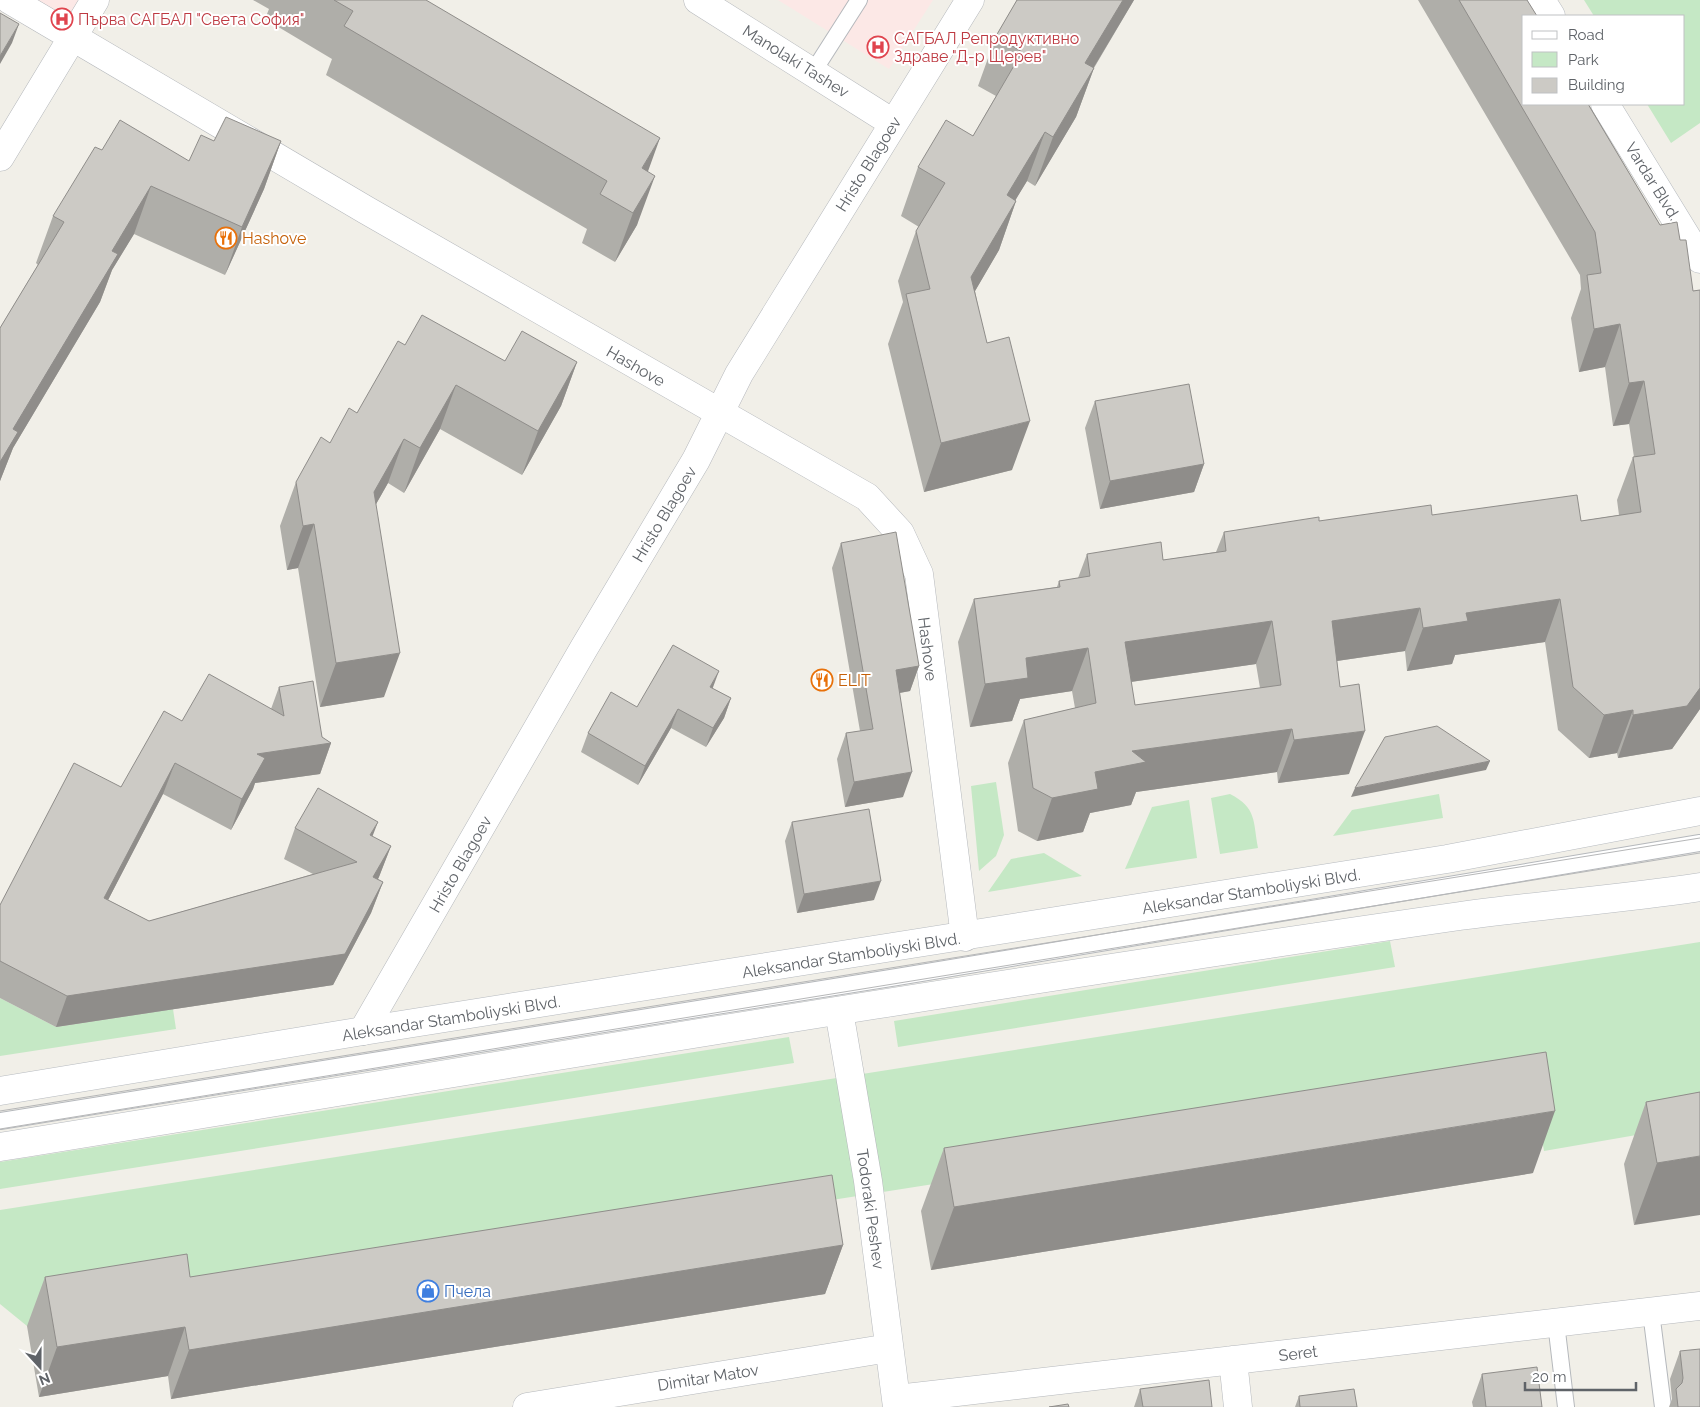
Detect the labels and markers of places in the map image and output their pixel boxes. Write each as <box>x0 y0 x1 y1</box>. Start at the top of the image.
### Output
hospital icon: Първа САГБАЛ "Света София" <box>50 7 74 31</box>
place label: Първа САГБАЛ "Света София" <box>78 10 304 29</box>
place label: САГБАЛ Репродуктивно Здраве "Д-р Щерев" <box>894 29 1079 66</box>
hospital icon: САГБАЛ Репродуктивно Здраве "Д-р Щерев" <box>866 35 890 59</box>
restaurant icon: Hashove <box>214 226 238 250</box>
place label: Hashove <box>242 229 306 248</box>
restaurant icon: ELIT <box>810 668 834 692</box>
place label: ELIT <box>838 671 871 690</box>
shop icon: Пчела <box>416 1279 440 1303</box>
place label: Пчела <box>444 1282 491 1301</box>

